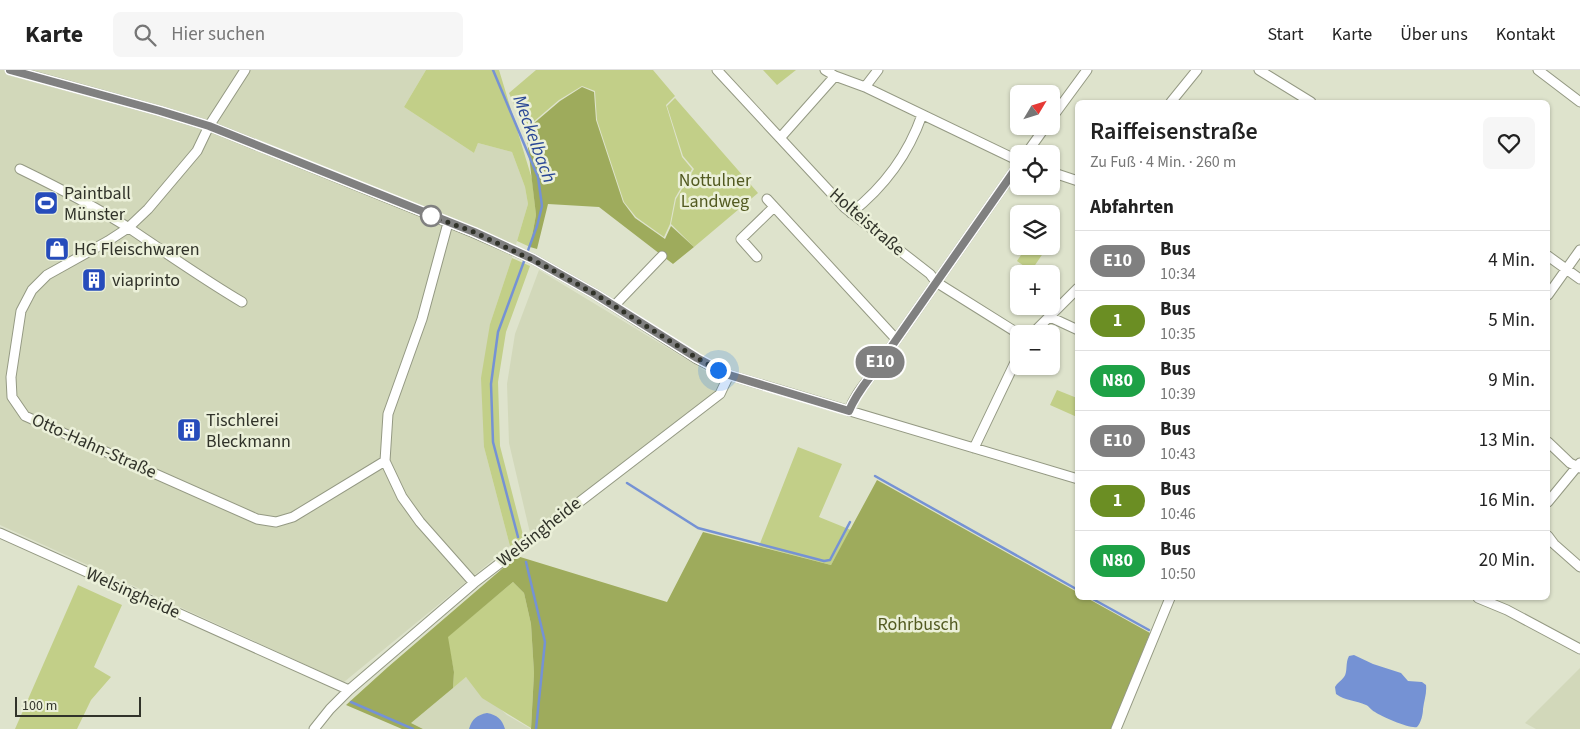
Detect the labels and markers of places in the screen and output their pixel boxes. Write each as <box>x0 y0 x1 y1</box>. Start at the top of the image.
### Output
place label: Paintball Münster <box>64 181 131 227</box>
sports icon: Paintball Münster <box>33 190 59 216</box>
unlabelled marker <box>420 205 442 227</box>
shop icon: HG Fleischwaren <box>44 236 70 262</box>
place label: HG Fleischwaren <box>74 237 200 262</box>
building icon: viaprinto <box>81 267 107 293</box>
place label: viaprinto <box>112 268 180 293</box>
place label: Tischlerei Bleckmann <box>206 408 291 454</box>
building icon: Tischlerei Bleckmann <box>176 417 202 443</box>

